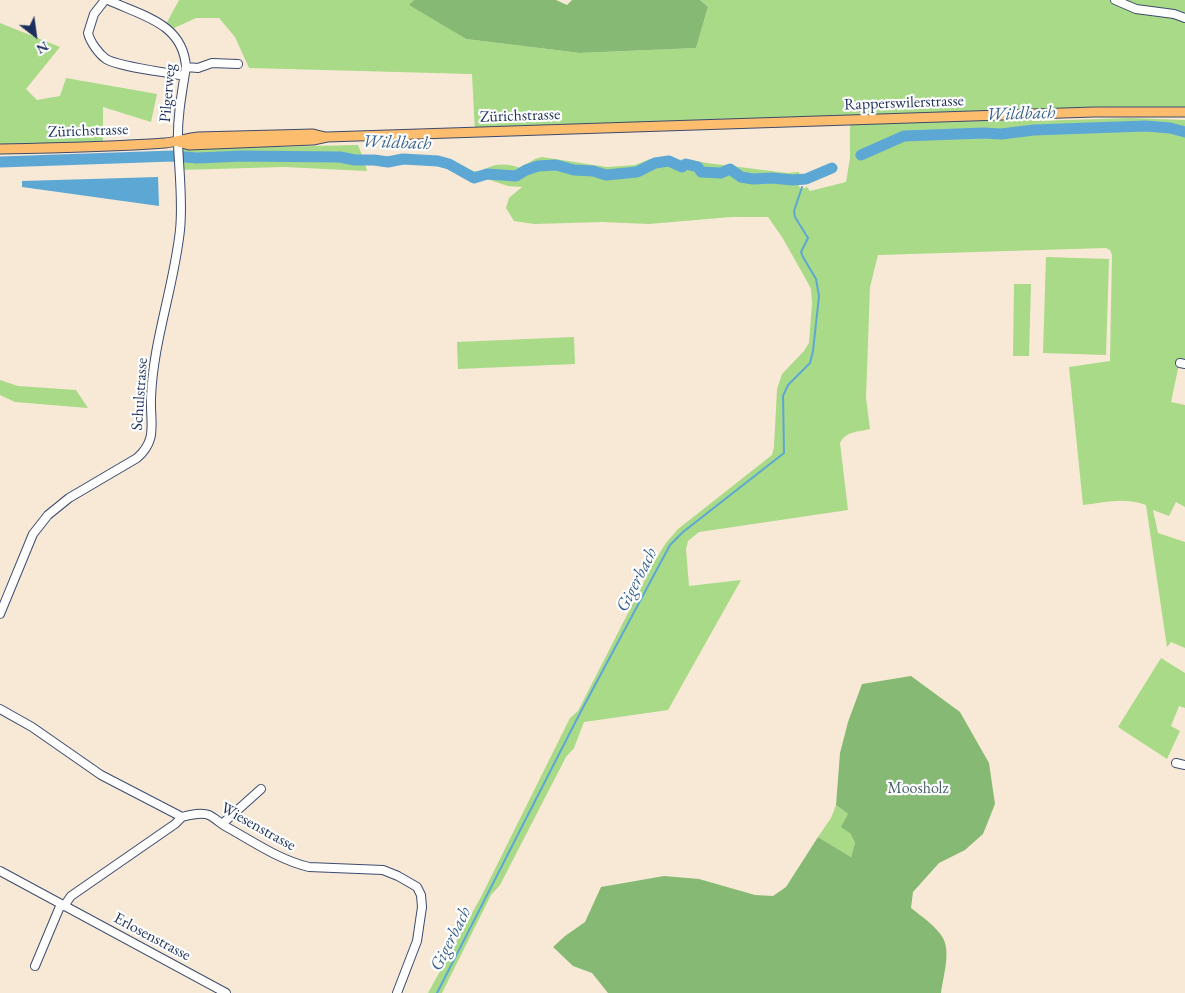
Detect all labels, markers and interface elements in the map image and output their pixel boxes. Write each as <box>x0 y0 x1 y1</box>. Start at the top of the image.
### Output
north arrow <box>10 10 60 60</box>
text: N <box>33 37 52 59</box>
street label: Pilgerweg <box>156 63 180 123</box>
street label: Rapperswilerstrasse <box>844 91 964 115</box>
water label: Wildbach <box>986 102 1056 126</box>
street label: Zürichstrasse <box>479 105 561 127</box>
street label: Zürichstrasse <box>47 120 129 142</box>
water label: Wildbach <box>362 131 432 155</box>
street label: Schulstrasse <box>128 357 152 431</box>
water label: Gigerbach <box>612 544 662 616</box>
park label: Moosholz <box>888 779 948 799</box>
street label: Wiesenstrasse <box>217 799 299 855</box>
water label: Gigerbach <box>426 903 476 975</box>
street label: Erlosenstrasse <box>110 909 194 965</box>

